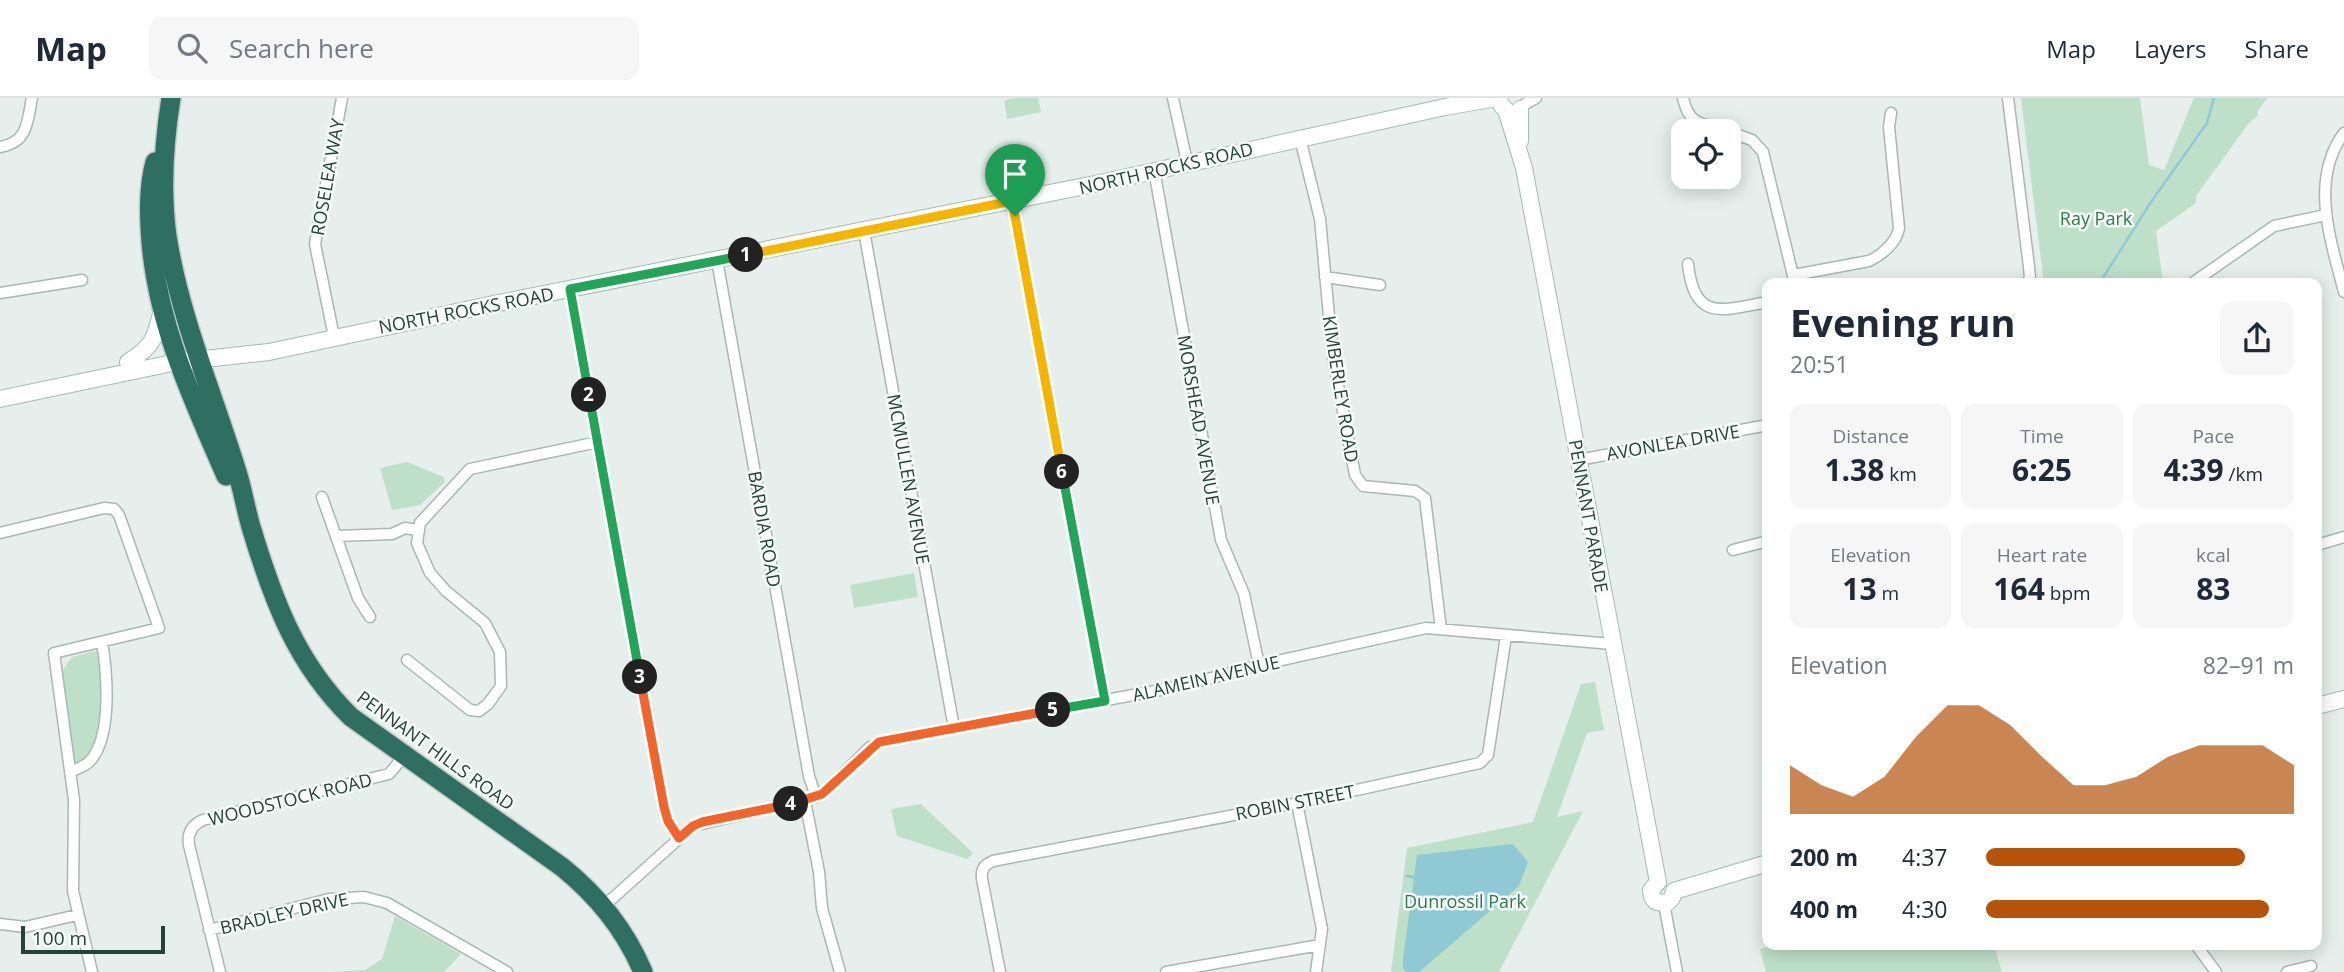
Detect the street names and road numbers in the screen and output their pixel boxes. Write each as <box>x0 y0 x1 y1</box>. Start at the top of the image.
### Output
street label: ROSELEA WAY <box>305 116 349 237</box>
street label: NORTH ROCKS ROAD <box>1077 136 1255 200</box>
street label: NORTH ROCKS ROAD <box>376 281 556 339</box>
street label: KIMBERLEY ROAD <box>1318 314 1364 464</box>
street label: MORSHEAD AVENUE <box>1172 333 1226 507</box>
street label: MCMULLEN AVENUE <box>882 392 936 566</box>
street label: AVONLEA DRIVE <box>1604 418 1742 466</box>
street label: PENNANT PARADE <box>1564 437 1614 595</box>
street label: BARDIA ROAD <box>743 469 787 589</box>
street label: ALAMEIN AVENUE <box>1130 649 1282 707</box>
street label: PENNANT HILLS ROAD <box>353 685 519 815</box>
street label: WOODSTOCK ROAD <box>206 767 374 831</box>
street label: ROBIN STREET <box>1233 779 1357 825</box>
street label: BRADLEY DRIVE <box>217 887 351 939</box>

